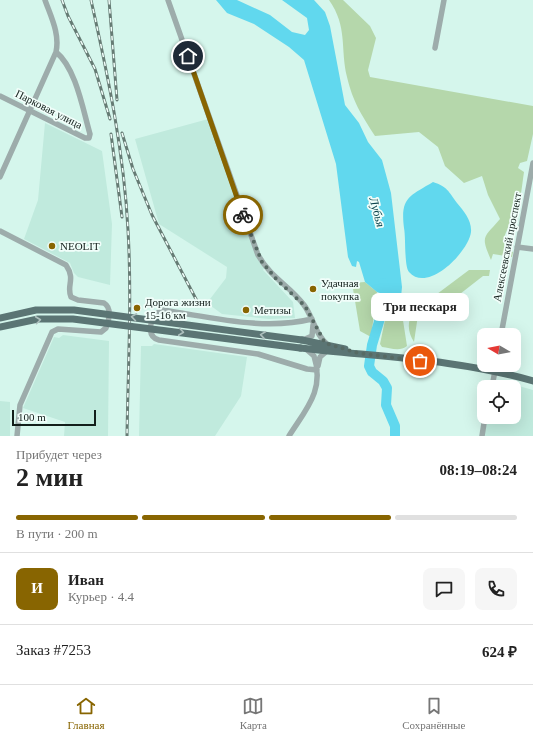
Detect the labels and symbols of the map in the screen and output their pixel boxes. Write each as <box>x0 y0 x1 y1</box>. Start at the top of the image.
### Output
pin <box>171 39 205 73</box>
street label: Парковая улица <box>14 87 85 131</box>
street label: Алексеевский проспект <box>491 191 524 303</box>
water label: Лубья <box>366 194 388 229</box>
courier <box>223 195 263 235</box>
place label: NEOLIT <box>60 240 100 252</box>
marker: NEOLIT <box>47 241 57 251</box>
place label: Удачная покупка <box>321 277 359 302</box>
marker: Удачная покупка <box>308 284 318 294</box>
callout: Три пескаря <box>371 293 469 321</box>
place label: Дорога жизни 15-16 км <box>145 296 211 321</box>
marker: Дорога жизни 15-16 км <box>132 303 142 313</box>
place label: Метизы <box>254 304 292 316</box>
marker: Метизы <box>241 305 251 315</box>
one-way arrow <box>131 313 137 322</box>
one-way arrow <box>35 315 41 324</box>
one-way arrow <box>178 327 184 336</box>
north arrow <box>477 328 521 372</box>
one-way arrow <box>260 331 266 340</box>
pin <box>403 344 437 378</box>
scale bar <box>12 408 96 427</box>

